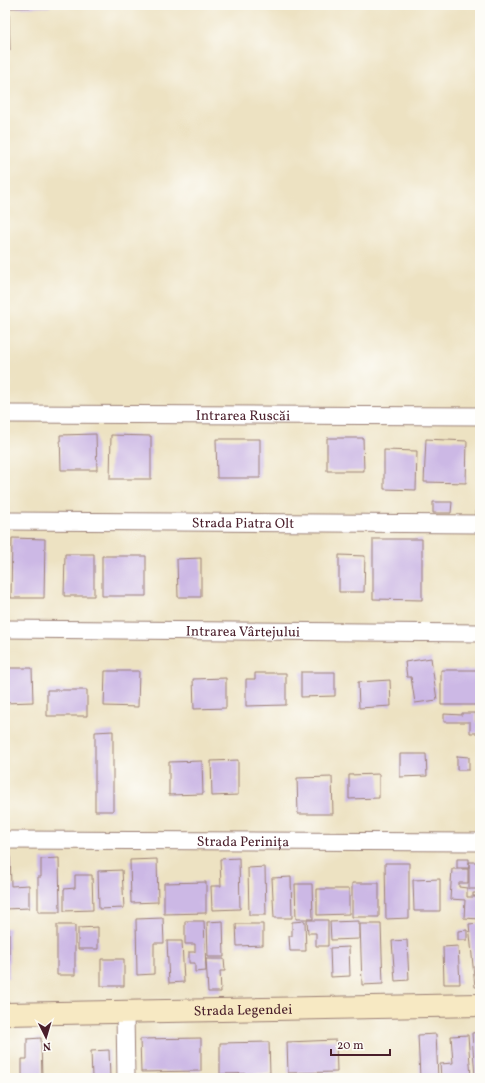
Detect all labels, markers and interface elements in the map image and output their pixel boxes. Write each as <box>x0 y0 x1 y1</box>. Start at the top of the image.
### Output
street label: Intrarea Ruscăi <box>196 407 290 426</box>
street label: Strada Piatra Olt <box>192 514 294 534</box>
street label: Intrarea Vârtejului <box>186 623 300 642</box>
street label: Strada Perinița <box>197 833 289 852</box>
street label: Strada Legendei <box>194 1001 292 1021</box>
north arrow <box>26 1017 66 1057</box>
scale bar <box>331 1031 390 1057</box>
text: N <box>42 1038 51 1053</box>
text: 20 m <box>337 1038 364 1054</box>

